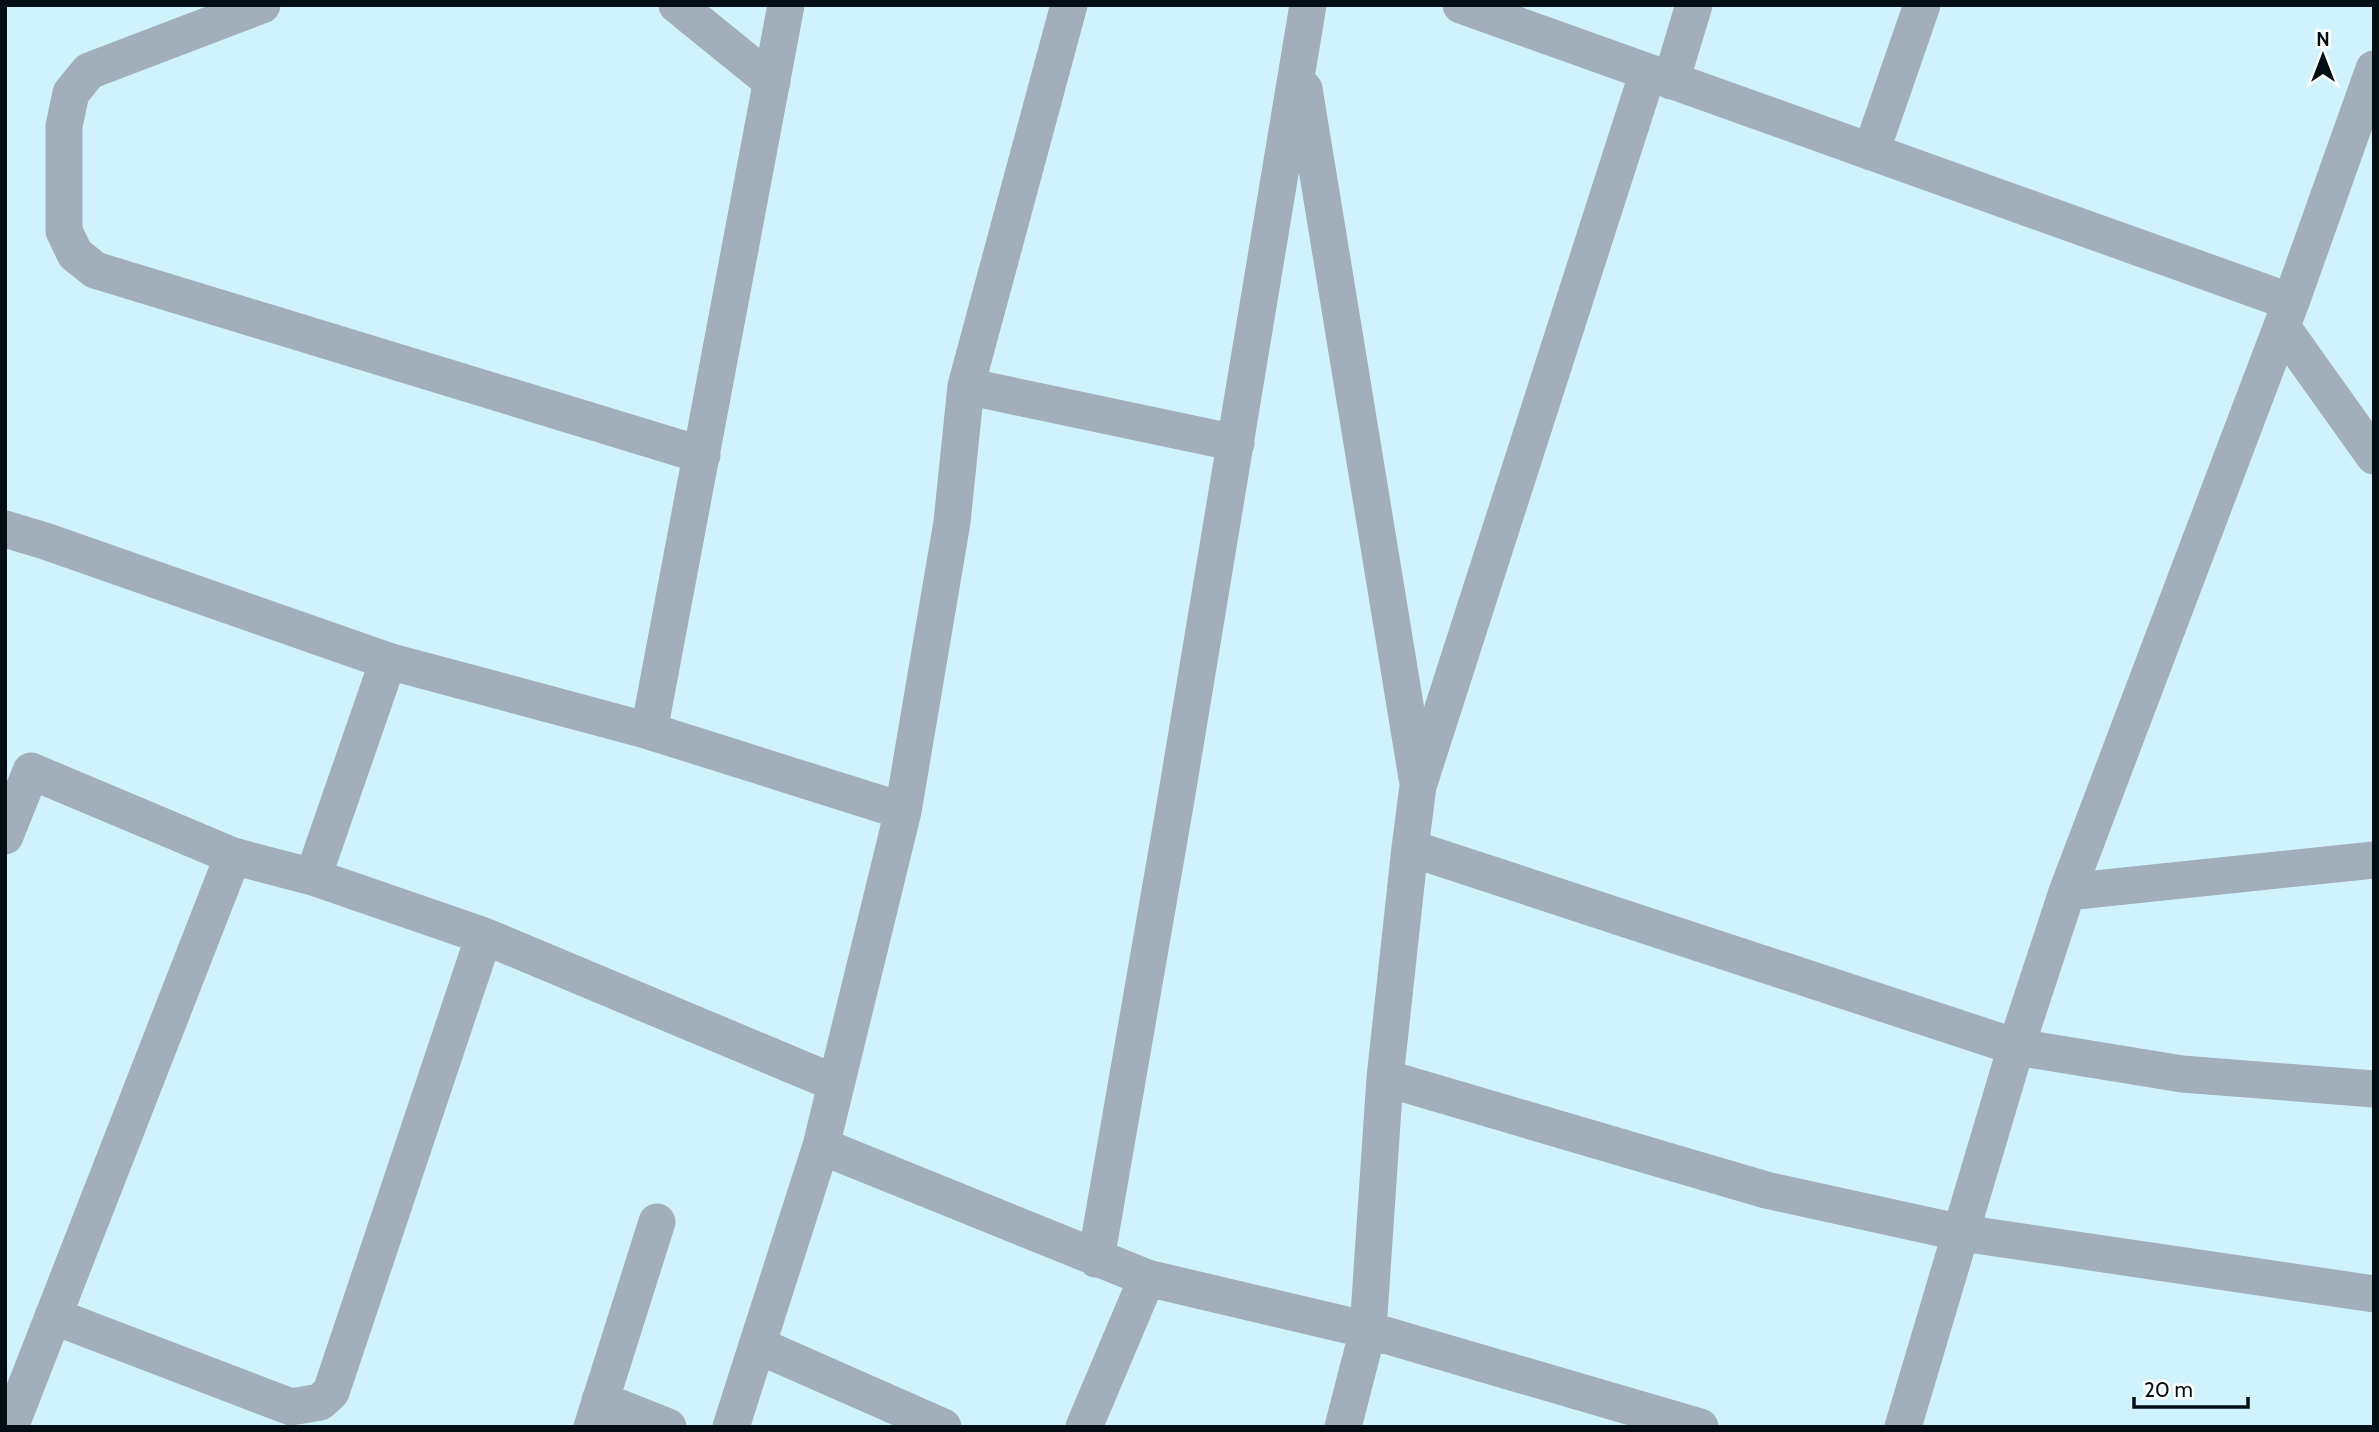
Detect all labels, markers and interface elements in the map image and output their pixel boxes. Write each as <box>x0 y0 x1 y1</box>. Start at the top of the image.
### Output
north arrow <box>2288 21 2358 91</box>
text: N <box>2316 28 2330 51</box>
scale bar <box>2134 1366 2248 1410</box>
text: 20 m <box>2144 1377 2193 1402</box>

